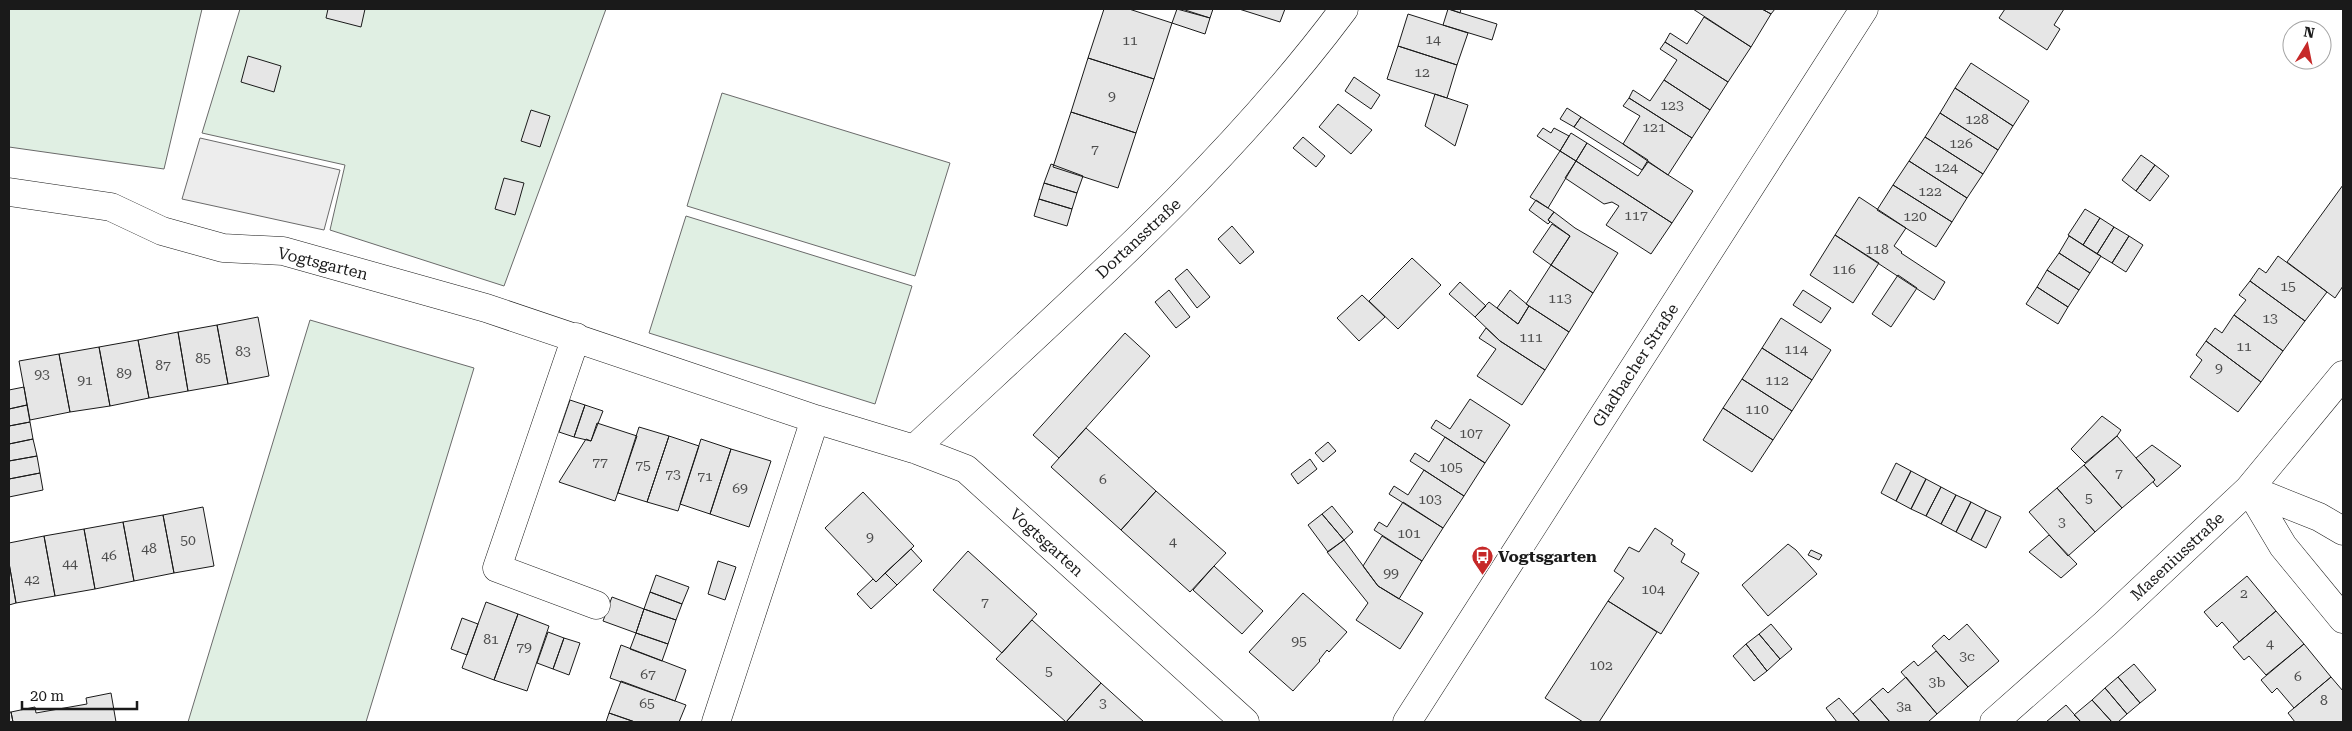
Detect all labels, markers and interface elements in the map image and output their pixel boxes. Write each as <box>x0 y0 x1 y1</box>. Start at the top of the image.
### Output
north arrow <box>2282 20 2332 70</box>
text: N <box>2303 23 2316 41</box>
house number: 14 <box>1425 31 1441 47</box>
house number: 11 <box>1122 32 1138 48</box>
house number: 12 <box>1414 64 1430 80</box>
house number: 9 <box>1108 88 1116 104</box>
house number: 123 <box>1660 97 1684 113</box>
house number: 128 <box>1965 111 1989 127</box>
house number: 121 <box>1642 119 1666 135</box>
house number: 126 <box>1949 135 1973 151</box>
house number: 7 <box>1091 141 1099 157</box>
house number: 124 <box>1934 159 1958 175</box>
house number: 122 <box>1918 183 1942 199</box>
street label: Dortansstraße <box>1092 194 1185 282</box>
house number: 117 <box>1624 207 1648 223</box>
house number: 120 <box>1903 208 1927 224</box>
house number: 118 <box>1865 241 1889 257</box>
street label: Vogtsgarten <box>276 243 370 284</box>
house number: 116 <box>1832 261 1856 277</box>
house number: 15 <box>2280 278 2296 294</box>
house number: 113 <box>1548 290 1572 306</box>
street label: Gladbacher Straße <box>1588 300 1682 430</box>
house number: 13 <box>2262 310 2278 326</box>
house number: 111 <box>1519 329 1543 345</box>
house number: 11 <box>2236 338 2252 354</box>
house number: 114 <box>1784 341 1808 357</box>
house number: 83 <box>235 343 251 359</box>
house number: 85 <box>195 350 211 366</box>
house number: 87 <box>155 357 171 373</box>
house number: 9 <box>2215 360 2223 376</box>
house number: 89 <box>116 365 132 381</box>
house number: 93 <box>34 366 50 382</box>
house number: 91 <box>77 372 93 388</box>
house number: 112 <box>1765 372 1789 388</box>
house number: 110 <box>1745 401 1769 417</box>
house number: 107 <box>1459 425 1483 441</box>
house number: 77 <box>592 454 608 470</box>
house number: 75 <box>635 457 651 473</box>
house number: 105 <box>1439 459 1463 475</box>
house number: 7 <box>2115 465 2123 481</box>
house number: 73 <box>665 466 681 482</box>
house number: 71 <box>697 468 713 484</box>
house number: 6 <box>1099 471 1107 487</box>
house number: 69 <box>732 480 748 496</box>
house number: 5 <box>2085 490 2093 506</box>
house number: 103 <box>1418 491 1442 507</box>
street label: Vogtsgarten <box>1006 504 1087 580</box>
street label: Maseniusstraße <box>2127 508 2228 604</box>
house number: 3 <box>2058 514 2066 530</box>
house number: 101 <box>1397 525 1421 541</box>
house number: 9 <box>866 529 874 545</box>
house number: 50 <box>180 532 196 548</box>
house number: 4 <box>1169 533 1177 549</box>
house number: 48 <box>141 540 157 556</box>
bus stop icon: Vogtsgarten <box>1470 544 1494 575</box>
house number: 46 <box>101 547 117 563</box>
place label: Vogtsgarten <box>1498 547 1597 566</box>
house number: 44 <box>62 555 78 571</box>
house number: 99 <box>1383 565 1399 581</box>
house number: 42 <box>24 571 40 587</box>
house number: 104 <box>1641 581 1665 597</box>
house number: 2 <box>2240 585 2248 601</box>
house number: 7 <box>981 594 989 610</box>
house number: 81 <box>483 631 499 647</box>
house number: 95 <box>1291 633 1307 649</box>
house number: 4 <box>2266 635 2274 651</box>
house number: 79 <box>516 639 532 655</box>
house number: 3c <box>1959 648 1975 664</box>
house number: 102 <box>1589 657 1613 673</box>
house number: 5 <box>1045 663 1053 679</box>
house number: 67 <box>640 666 656 682</box>
house number: 6 <box>2294 668 2302 684</box>
house number: 3b <box>1929 674 1945 690</box>
scale bar <box>22 678 138 710</box>
text: 20 m <box>30 687 65 705</box>
house number: 8 <box>2320 692 2328 708</box>
house number: 65 <box>639 695 655 711</box>
house number: 3 <box>1099 695 1107 711</box>
house number: 3a <box>1896 698 1912 714</box>

